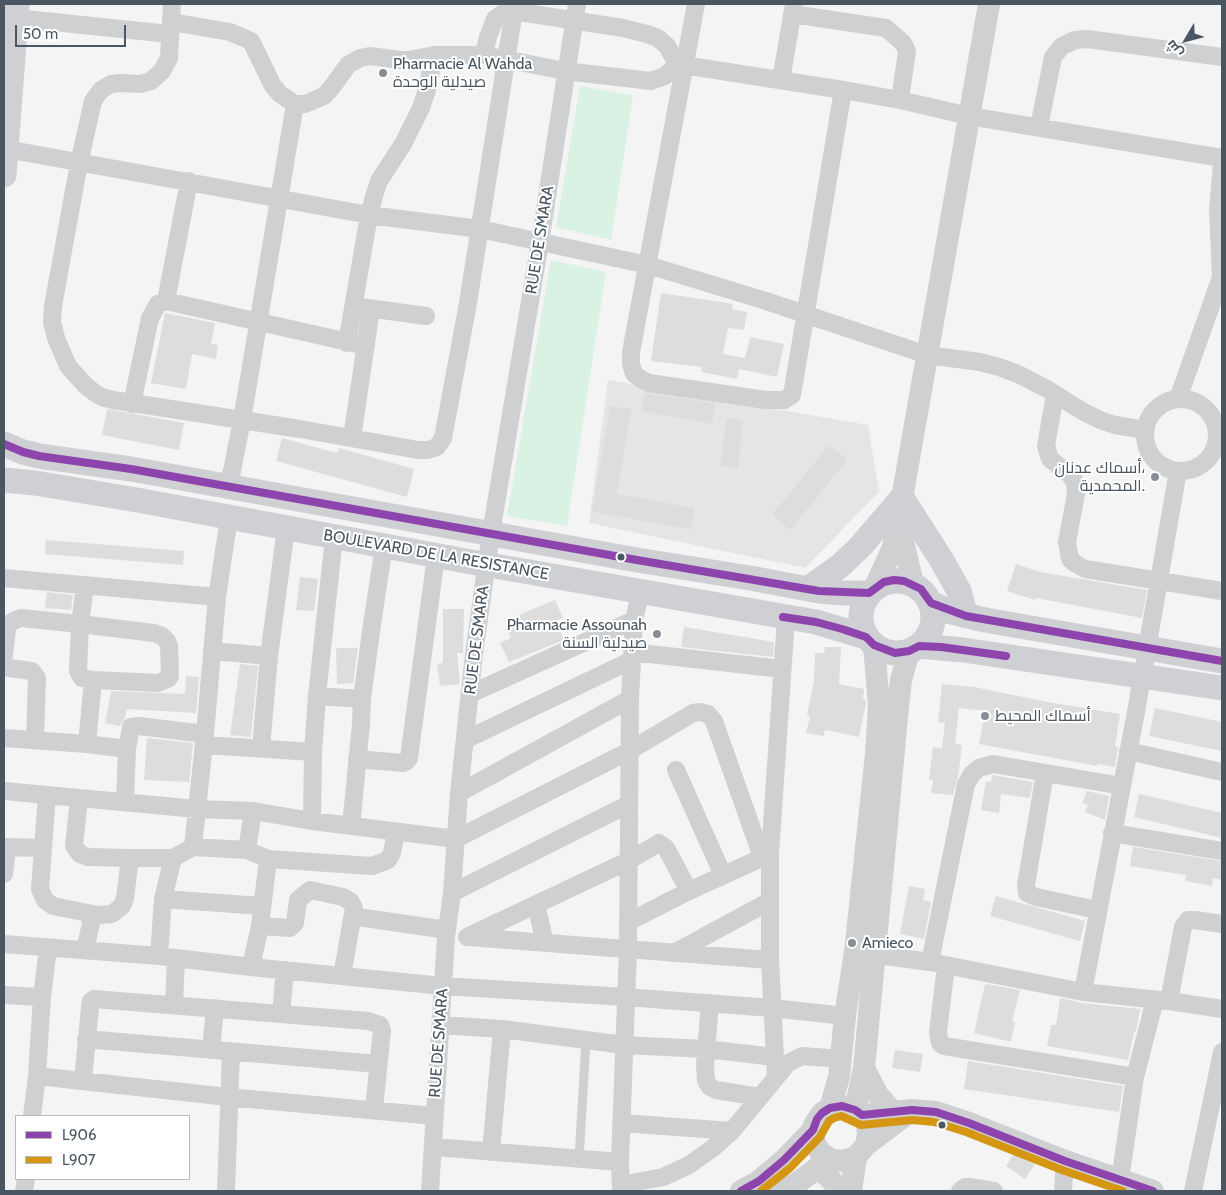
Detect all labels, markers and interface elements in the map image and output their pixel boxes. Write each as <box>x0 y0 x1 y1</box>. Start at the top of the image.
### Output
scale bar <box>18 15 129 47</box>
north arrow <box>1161 15 1211 65</box>
text: 50 m <box>23 25 58 43</box>
text: ش <box>1161 36 1187 62</box>
place label: Pharmacie Al Wahda صيدلية الوحدة <box>393 54 532 92</box>
marker: Pharmacie Al Wahda صيدلية الوحدة <box>377 67 389 79</box>
street label: RUE DE SMARA <box>522 184 558 296</box>
place label: أسماك عدنان، المحمدية. <box>1055 458 1145 496</box>
marker: أسماك عدنان، المحمدية. <box>1149 471 1161 483</box>
street label: BOULEVARD DE LA RESISTANCE <box>322 526 550 584</box>
unlabelled marker <box>616 552 626 562</box>
street label: RUE DE SMARA <box>461 584 493 696</box>
place label: Pharmacie Assounah صيدلية السنة <box>507 615 647 653</box>
marker: Pharmacie Assounah صيدلية السنة <box>651 628 663 640</box>
place label: أسماك المحيط <box>995 706 1091 726</box>
marker: أسماك المحيط <box>979 710 991 722</box>
place label: Amieco <box>862 933 913 953</box>
marker: Amieco <box>846 937 858 949</box>
street label: RUE DE SMARA <box>426 988 452 1098</box>
legend <box>15 1115 190 1180</box>
unlabelled marker <box>937 1120 947 1130</box>
text: L906 <box>62 1126 97 1144</box>
text: L907 <box>62 1151 95 1169</box>

